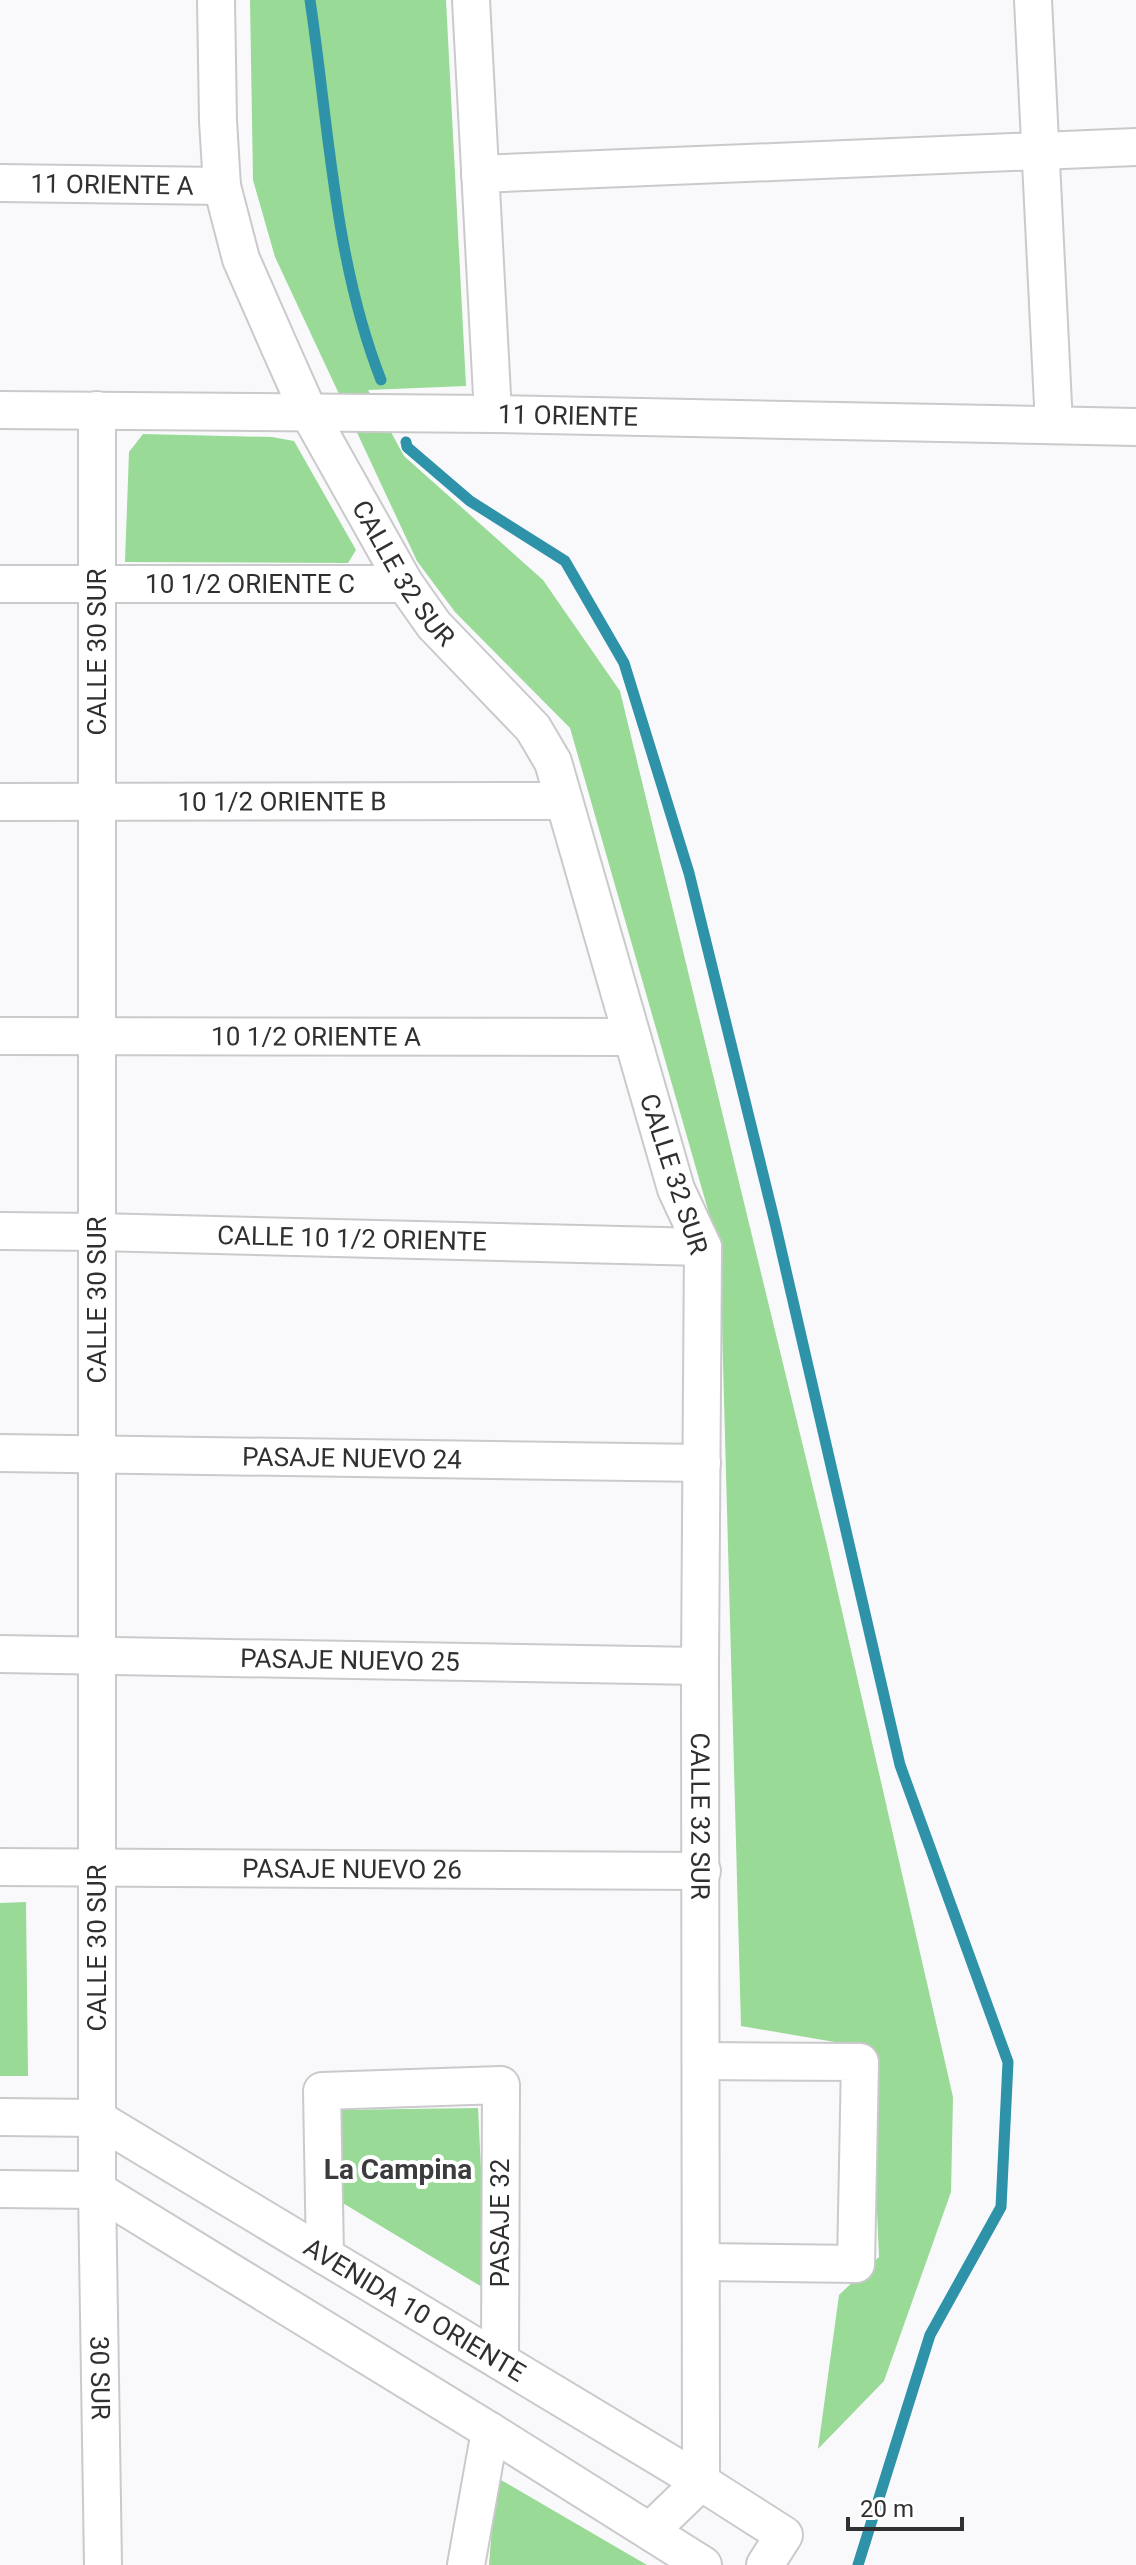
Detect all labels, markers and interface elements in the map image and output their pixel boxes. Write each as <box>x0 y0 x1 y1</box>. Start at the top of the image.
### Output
street label: 11 ORIENTE A <box>30 168 194 201</box>
street label: 11 ORIENTE <box>498 399 638 432</box>
street label: CALLE 32 SUR <box>346 495 461 652</box>
street label: CALLE 30 SUR <box>82 568 112 736</box>
street label: 10 1/2 ORIENTE C <box>145 569 355 599</box>
street label: 10 1/2 ORIENTE B <box>177 786 387 817</box>
street label: 10 1/2 ORIENTE A <box>211 1021 421 1052</box>
street label: CALLE 32 SUR <box>634 1090 714 1258</box>
street label: CALLE 30 SUR <box>82 1216 112 1384</box>
street label: CALLE 10 1/2 ORIENTE <box>217 1220 487 1257</box>
street label: PASAJE NUEVO 24 <box>242 1441 462 1475</box>
street label: PASAJE NUEVO 25 <box>240 1643 460 1677</box>
street label: CALLE 32 SUR <box>685 1732 715 1900</box>
street label: PASAJE NUEVO 26 <box>242 1853 462 1885</box>
street label: CALLE 30 SUR <box>82 1864 112 2032</box>
district label: La Campina <box>324 2153 472 2186</box>
street label: PASAJE 32 <box>485 2159 515 2287</box>
street label: AVENIDA 10 ORIENTE <box>299 2232 531 2388</box>
street label: 30 SUR <box>84 2336 116 2420</box>
scale bar <box>848 2481 962 2531</box>
text: 20 m <box>860 2495 914 2523</box>

